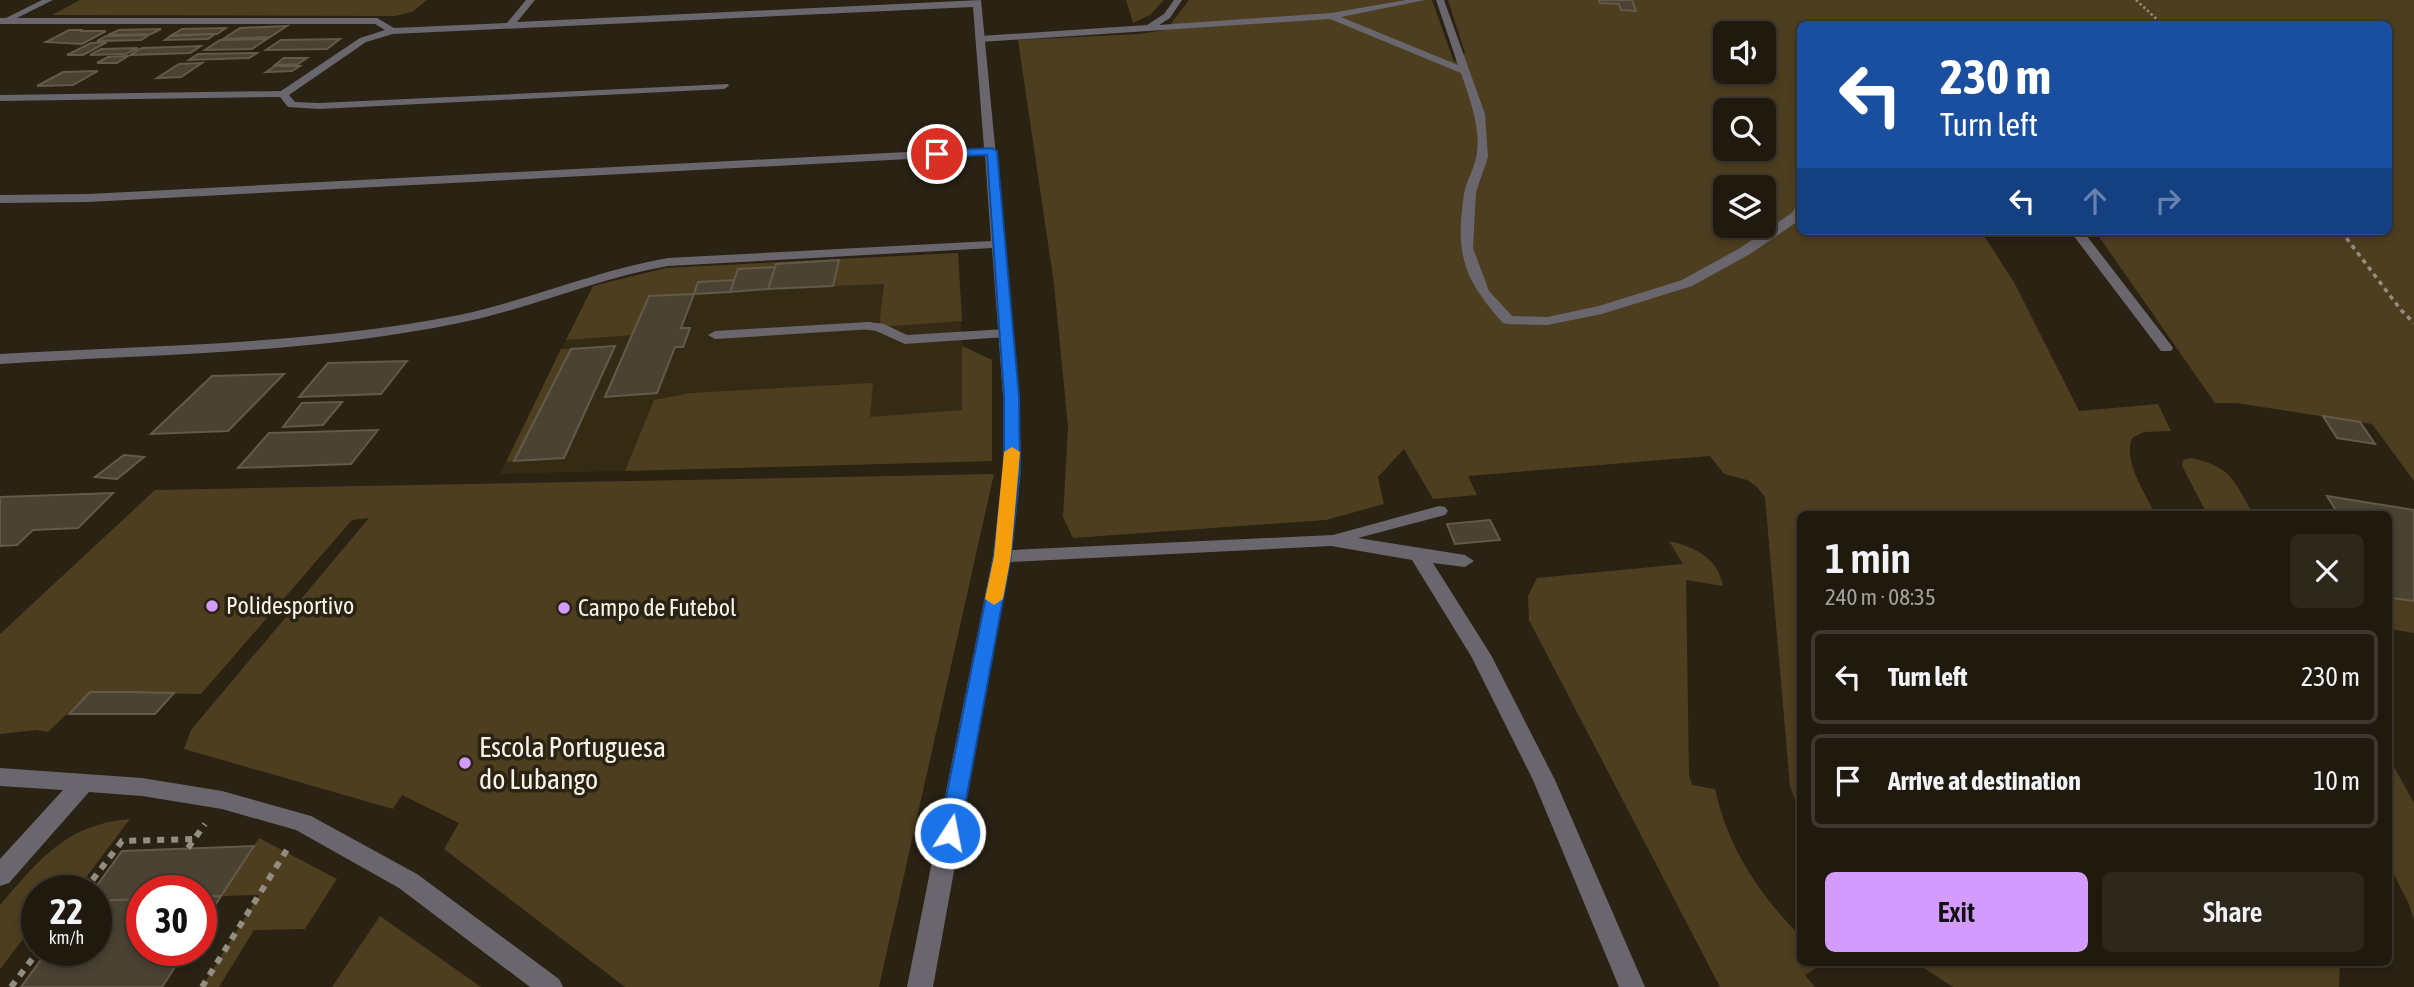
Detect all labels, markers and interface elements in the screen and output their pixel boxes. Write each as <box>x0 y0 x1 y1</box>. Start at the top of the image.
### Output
map controls <box>1713 21 1776 238</box>
button: sound <box>1713 21 1776 84</box>
text: 230 m <box>1940 48 2051 104</box>
icon: left <box>1825 49 1916 140</box>
button: search <box>1713 98 1776 161</box>
text: Turn left <box>1940 106 2038 143</box>
pin <box>907 124 967 184</box>
icon: arrive <box>918 135 956 173</box>
button: layers <box>1713 175 1776 238</box>
icon: left <box>2003 182 2041 220</box>
icon: ahead <box>2076 182 2114 220</box>
icon: right <box>2149 182 2187 220</box>
text: 1 min <box>1825 534 1911 582</box>
button: close <box>2290 534 2364 608</box>
text: 240 m · 08:35 <box>1825 584 1936 610</box>
place label: Polidesportivo <box>226 592 354 619</box>
place label: Campo de Futebol <box>578 594 737 621</box>
marker: Polidesportivo <box>204 598 220 614</box>
marker: Campo de Futebol <box>556 600 572 616</box>
icon: left <box>1829 658 1867 696</box>
text: Turn left <box>1888 662 1968 692</box>
text: 230 m <box>2301 662 2360 692</box>
place label: Escola Portuguesa do Lubango <box>479 731 666 795</box>
marker: Escola Portuguesa do Lubango <box>457 755 473 771</box>
icon: arrive <box>1829 762 1867 800</box>
text: Arrive at destination <box>1888 766 2081 796</box>
text: 10 m <box>2313 766 2360 796</box>
position arrow <box>913 796 987 870</box>
button: Exit <box>1825 872 2088 952</box>
button: Share <box>2102 872 2364 952</box>
speed limit sign: 30 <box>126 875 217 966</box>
text: 22 <box>50 891 83 931</box>
text: km/h <box>49 927 84 948</box>

